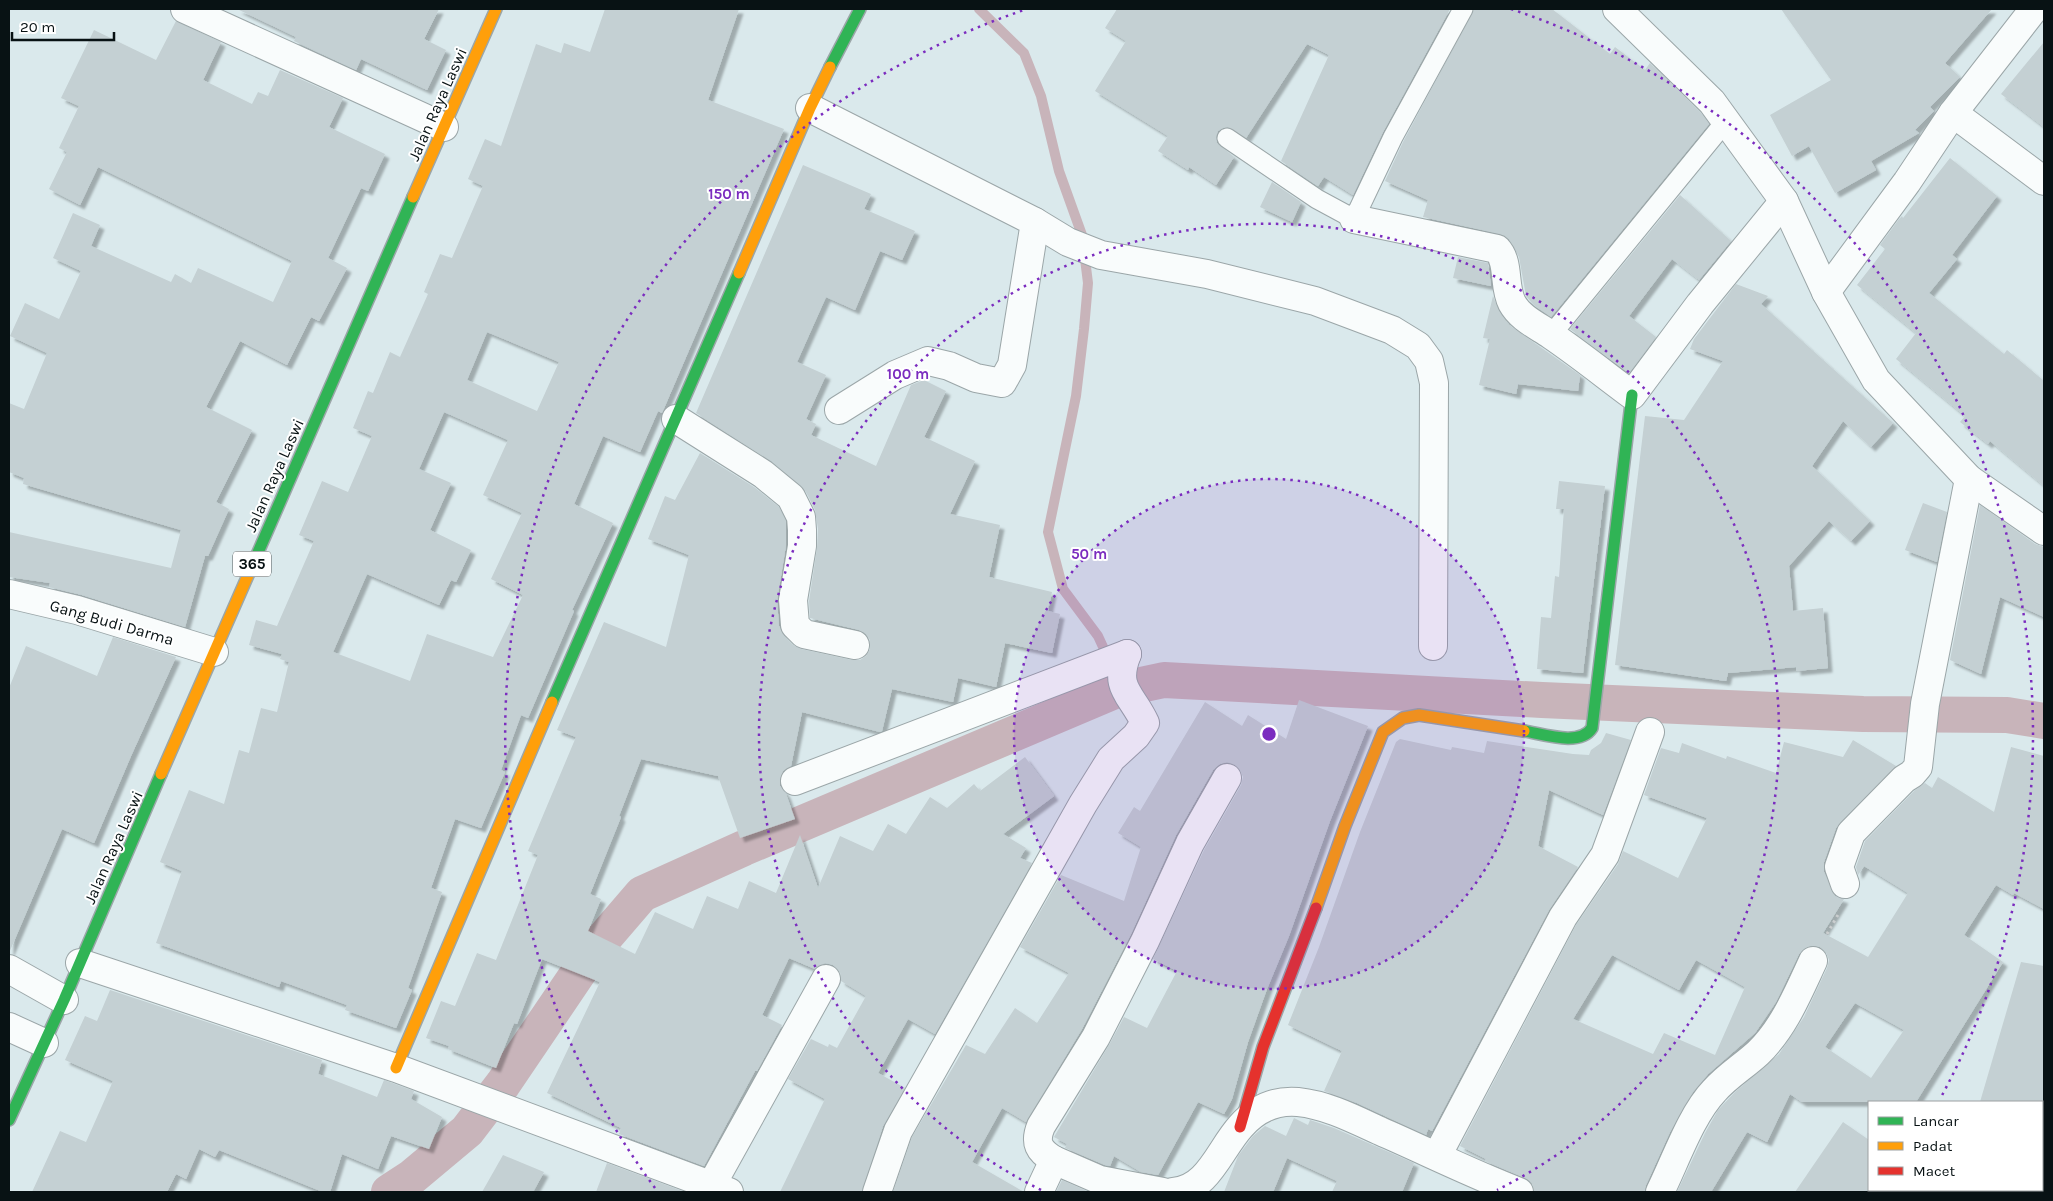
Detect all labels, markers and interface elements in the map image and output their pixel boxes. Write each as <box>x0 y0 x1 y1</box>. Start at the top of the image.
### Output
scale bar <box>12 10 115 42</box>
text: 20 m <box>20 18 55 36</box>
street label: Jalan Raya Laswi <box>404 45 471 164</box>
text: 150 m <box>708 185 750 203</box>
text: 100 m <box>887 365 929 383</box>
street label: Jalan Raya Laswi <box>241 416 308 535</box>
text: 50 m <box>1071 545 1107 563</box>
road number: 365 <box>233 552 271 576</box>
street label: Gang Budi Darma <box>48 596 176 649</box>
centre of rings <box>1260 725 1278 743</box>
street label: Jalan Raya Laswi <box>80 788 147 907</box>
legend <box>1868 1101 2043 1191</box>
text: Lancar <box>1913 1112 1959 1130</box>
text: Padat <box>1913 1137 1953 1155</box>
text: Macet <box>1913 1162 1955 1180</box>

